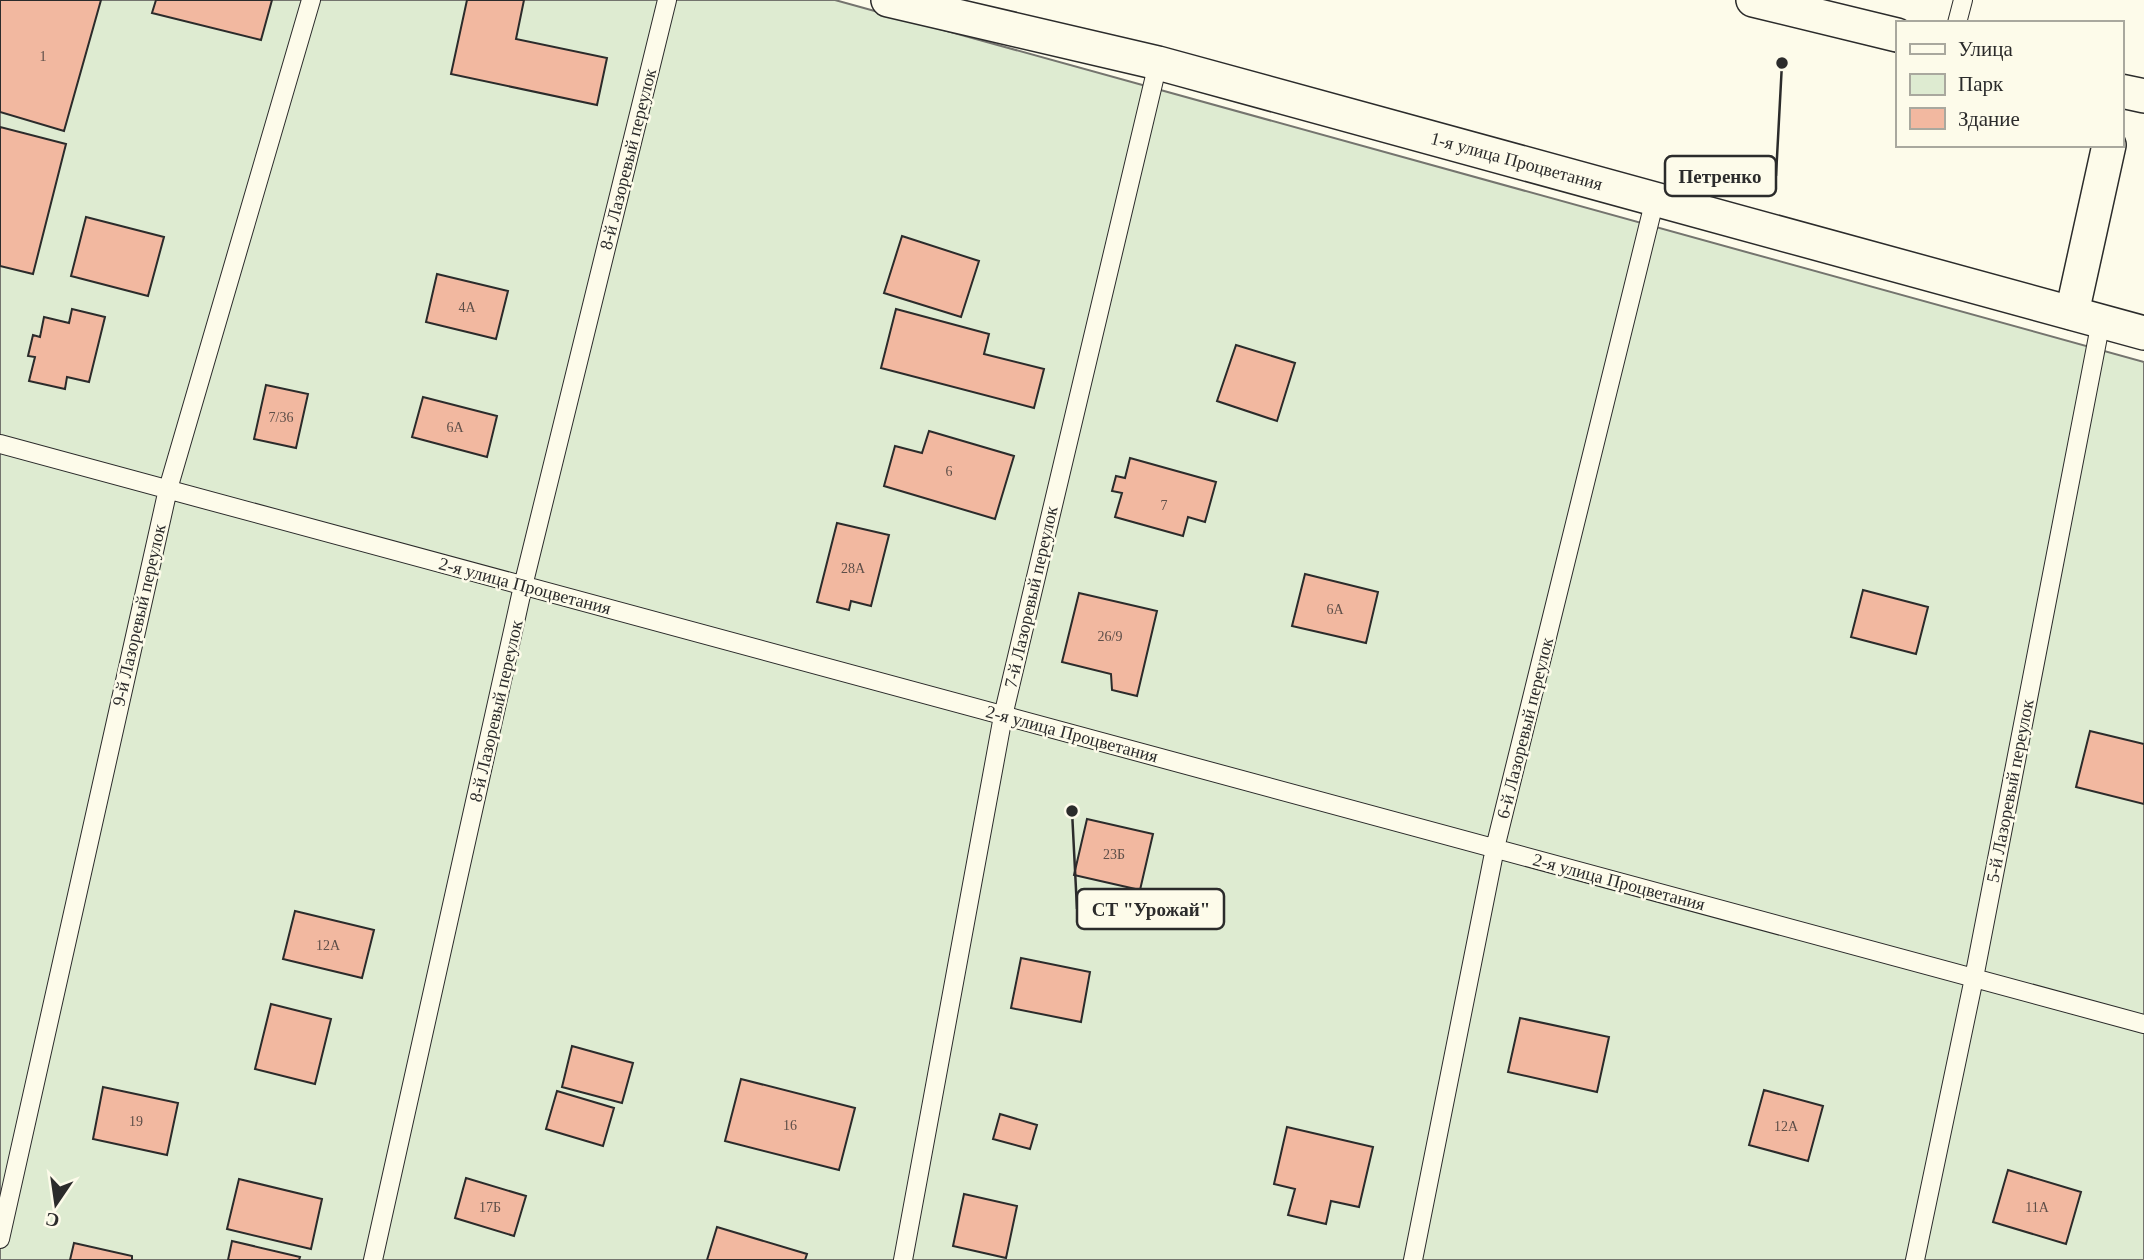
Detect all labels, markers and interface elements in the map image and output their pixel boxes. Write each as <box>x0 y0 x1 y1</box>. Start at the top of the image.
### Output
legend <box>1896 21 2123 147</box>
text: Улица <box>1958 37 2013 61</box>
house number: 1 <box>40 49 47 64</box>
street label: 8-й Лазоревый переулок <box>596 66 660 252</box>
text: Парк <box>1958 72 2004 96</box>
text: Здание <box>1958 107 2020 131</box>
street label: 1-я улица Процветания <box>1428 128 1605 194</box>
callout: Петренко <box>1665 156 1776 196</box>
text: Петренко <box>1679 166 1761 187</box>
house number: 4А <box>458 300 476 315</box>
house number: 7/36 <box>269 410 293 425</box>
house number: 6А <box>446 420 464 435</box>
house number: 6 <box>946 464 953 479</box>
house number: 7 <box>1161 498 1168 513</box>
street label: 7-й Лазоревый переулок <box>1000 504 1062 690</box>
street label: 9-й Лазоревый переулок <box>108 522 170 708</box>
street label: 2-я улица Процветания <box>437 553 613 619</box>
house number: 28А <box>841 561 866 576</box>
house number: 6А <box>1326 602 1344 617</box>
street label: 8-й Лазоревый переулок <box>465 618 527 804</box>
house number: 26/9 <box>1098 629 1122 644</box>
street label: 6-й Лазоревый переулок <box>1493 635 1557 821</box>
street label: 5-й Лазоревый переулок <box>1982 697 2038 884</box>
street label: 2-я улица Процветания <box>984 701 1160 767</box>
house number: 23Б <box>1103 847 1125 862</box>
street label: 2-я улица Процветания <box>1531 849 1707 915</box>
callout: СТ "Урожай" <box>1077 889 1224 929</box>
text: СТ "Урожай" <box>1092 899 1210 920</box>
house number: 12А <box>316 938 341 953</box>
house number: 19 <box>129 1114 143 1129</box>
house number: 16 <box>783 1118 797 1133</box>
house number: 12А <box>1774 1119 1799 1134</box>
north arrow <box>21 1169 91 1239</box>
house number: 17Б <box>479 1200 501 1215</box>
house number: 11А <box>2025 1200 2050 1215</box>
text: С <box>43 1208 61 1232</box>

